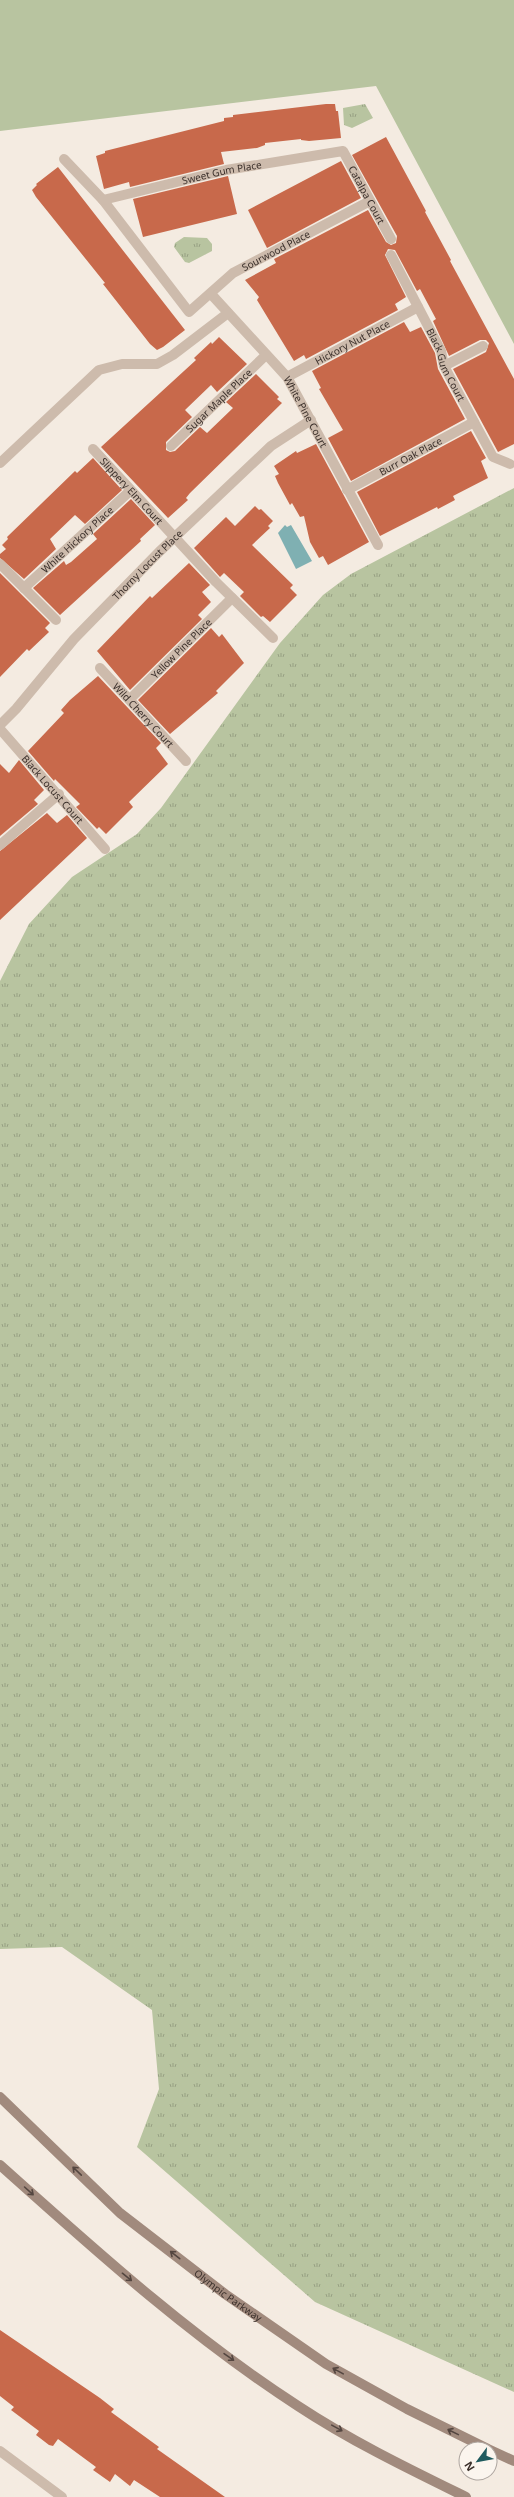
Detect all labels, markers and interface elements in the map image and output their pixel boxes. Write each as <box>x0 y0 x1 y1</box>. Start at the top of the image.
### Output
street label: Sweet Gum Place <box>180 157 263 187</box>
street label: Catalpa Court <box>345 163 389 227</box>
street label: Sourwood Place <box>239 227 313 274</box>
street label: Hickory Nut Place <box>312 316 392 368</box>
street label: Black Gum Court <box>423 326 469 404</box>
street label: Sugar Maple Place <box>183 365 255 435</box>
street label: White Pine Court <box>281 373 331 450</box>
street label: Burr Oak Place <box>376 433 445 479</box>
street label: Slippery Elm Court <box>97 454 167 528</box>
street label: White Hickory Place <box>38 503 116 576</box>
street label: Thorny Locust Place <box>109 526 186 603</box>
street label: Yellow Pine Place <box>148 615 215 682</box>
street label: Wild Cherry Court <box>110 679 177 751</box>
street label: Black Locust Court <box>19 752 87 827</box>
one-way arrow <box>72 2167 82 2176</box>
one-way arrow <box>24 2186 34 2196</box>
one-way arrow <box>170 2251 181 2259</box>
street label: Olympic Parkway <box>191 2266 266 2325</box>
one-way arrow <box>121 2272 132 2281</box>
one-way arrow <box>223 2353 234 2361</box>
one-way arrow <box>332 2367 344 2374</box>
one-way arrow <box>331 2425 343 2433</box>
one-way arrow <box>447 2428 459 2435</box>
north arrow <box>458 2441 498 2481</box>
text: N <box>460 2459 478 2474</box>

